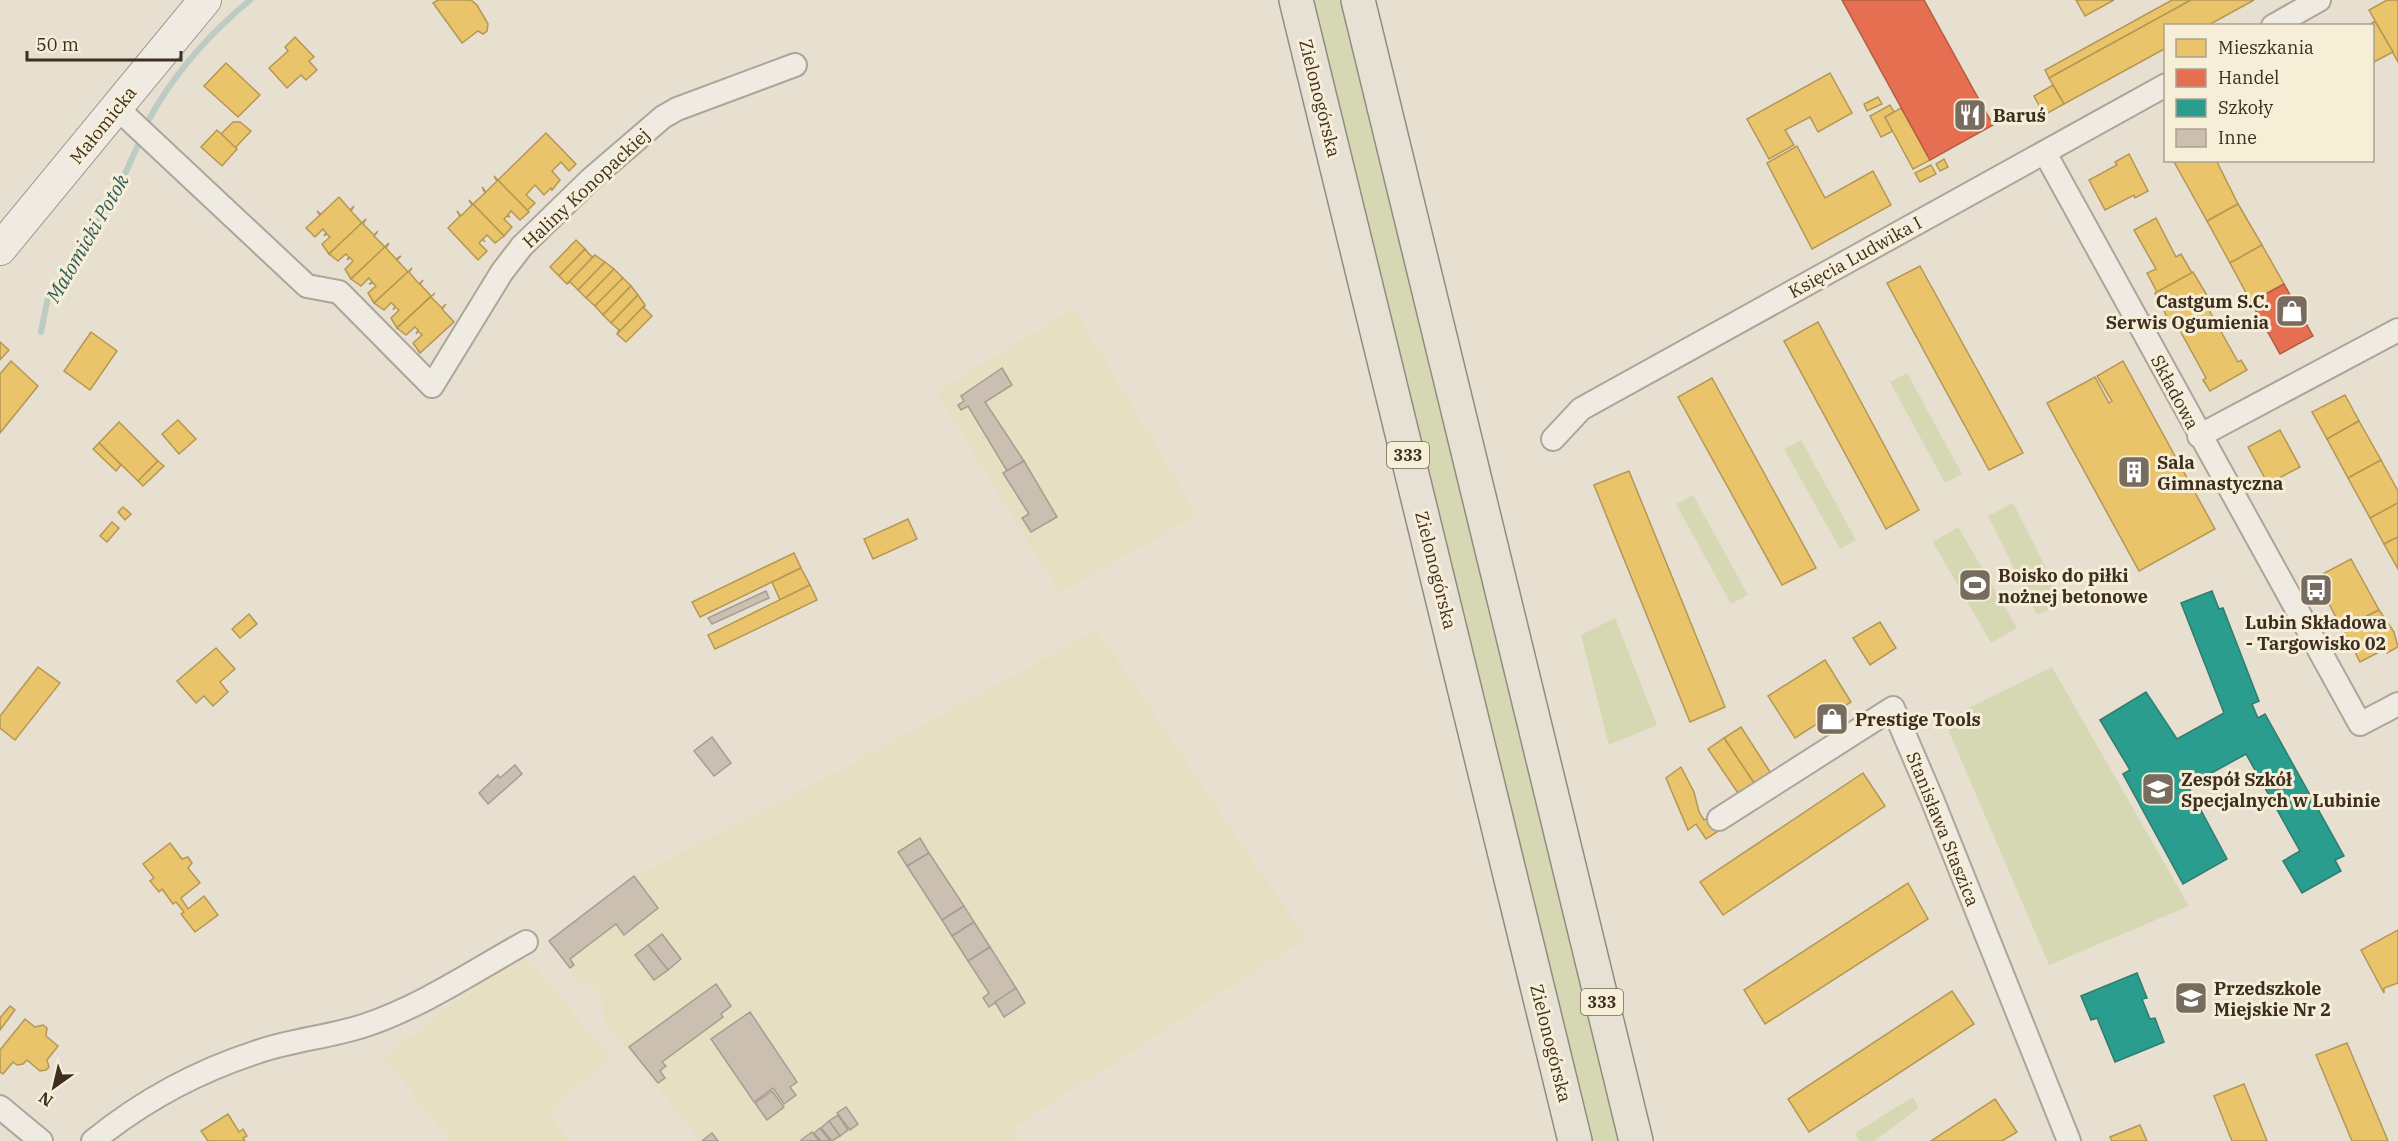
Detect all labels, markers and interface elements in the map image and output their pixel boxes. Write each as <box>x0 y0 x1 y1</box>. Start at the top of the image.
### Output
scale bar <box>27 24 182 62</box>
legend <box>2164 24 2374 162</box>
text: 50 m <box>36 33 79 56</box>
text: Mieszkania <box>2218 36 2314 59</box>
street label: Zielonogórska <box>1294 37 1346 160</box>
text: Handel <box>2218 66 2280 89</box>
street label: Małomicka <box>65 81 142 169</box>
text: Szkoły <box>2218 96 2273 119</box>
restaurant icon: Baruś <box>1952 97 1988 133</box>
place label: Baruś <box>1993 104 2046 127</box>
street label: Haliny Konopackiej <box>518 123 654 253</box>
text: Inne <box>2218 126 2257 149</box>
water label: Małomicki Potok <box>39 169 135 308</box>
street label: Księcia Ludwika I <box>1784 211 1926 303</box>
place label: Castgum S.C. Serwis Ogumienia <box>2106 290 2269 334</box>
shop icon: Castgum S.C. Serwis Ogumienia <box>2274 293 2310 329</box>
street label: Składowa <box>2146 351 2204 433</box>
road number: 333 <box>1387 442 1429 468</box>
place label: Sala Gimnastyczna <box>2157 451 2283 495</box>
building icon: Sala Gimnastyczna <box>2116 454 2152 490</box>
street label: Zielonogórska <box>1410 509 1462 632</box>
place label: Boisko do piłki nożnej betonowe <box>1998 564 2148 608</box>
sports icon: Boisko do piłki nożnej betonowe <box>1957 567 1993 603</box>
bus stop icon: Lubin Składowa - Targowisko 02 <box>2298 572 2334 608</box>
place label: Lubin Składowa - Targowisko 02 <box>2245 611 2387 655</box>
shop icon: Prestige Tools <box>1814 701 1850 737</box>
place label: Prestige Tools <box>1855 708 1981 731</box>
street label: Stanisława Staszica <box>1901 748 1985 910</box>
place label: Zespół Szkół Specjalnych w Lubinie <box>2181 768 2380 812</box>
school or university icon: Zespół Szkół Specjalnych w Lubinie <box>2140 771 2176 807</box>
place label: Przedszkole Miejskie Nr 2 <box>2214 977 2331 1021</box>
school or university icon: Przedszkole Miejskie Nr 2 <box>2173 980 2209 1016</box>
street label: Zielonogórska <box>1525 982 1577 1105</box>
road number: 333 <box>1581 989 1623 1015</box>
north arrow <box>24 1057 84 1117</box>
text: N <box>35 1088 56 1111</box>

